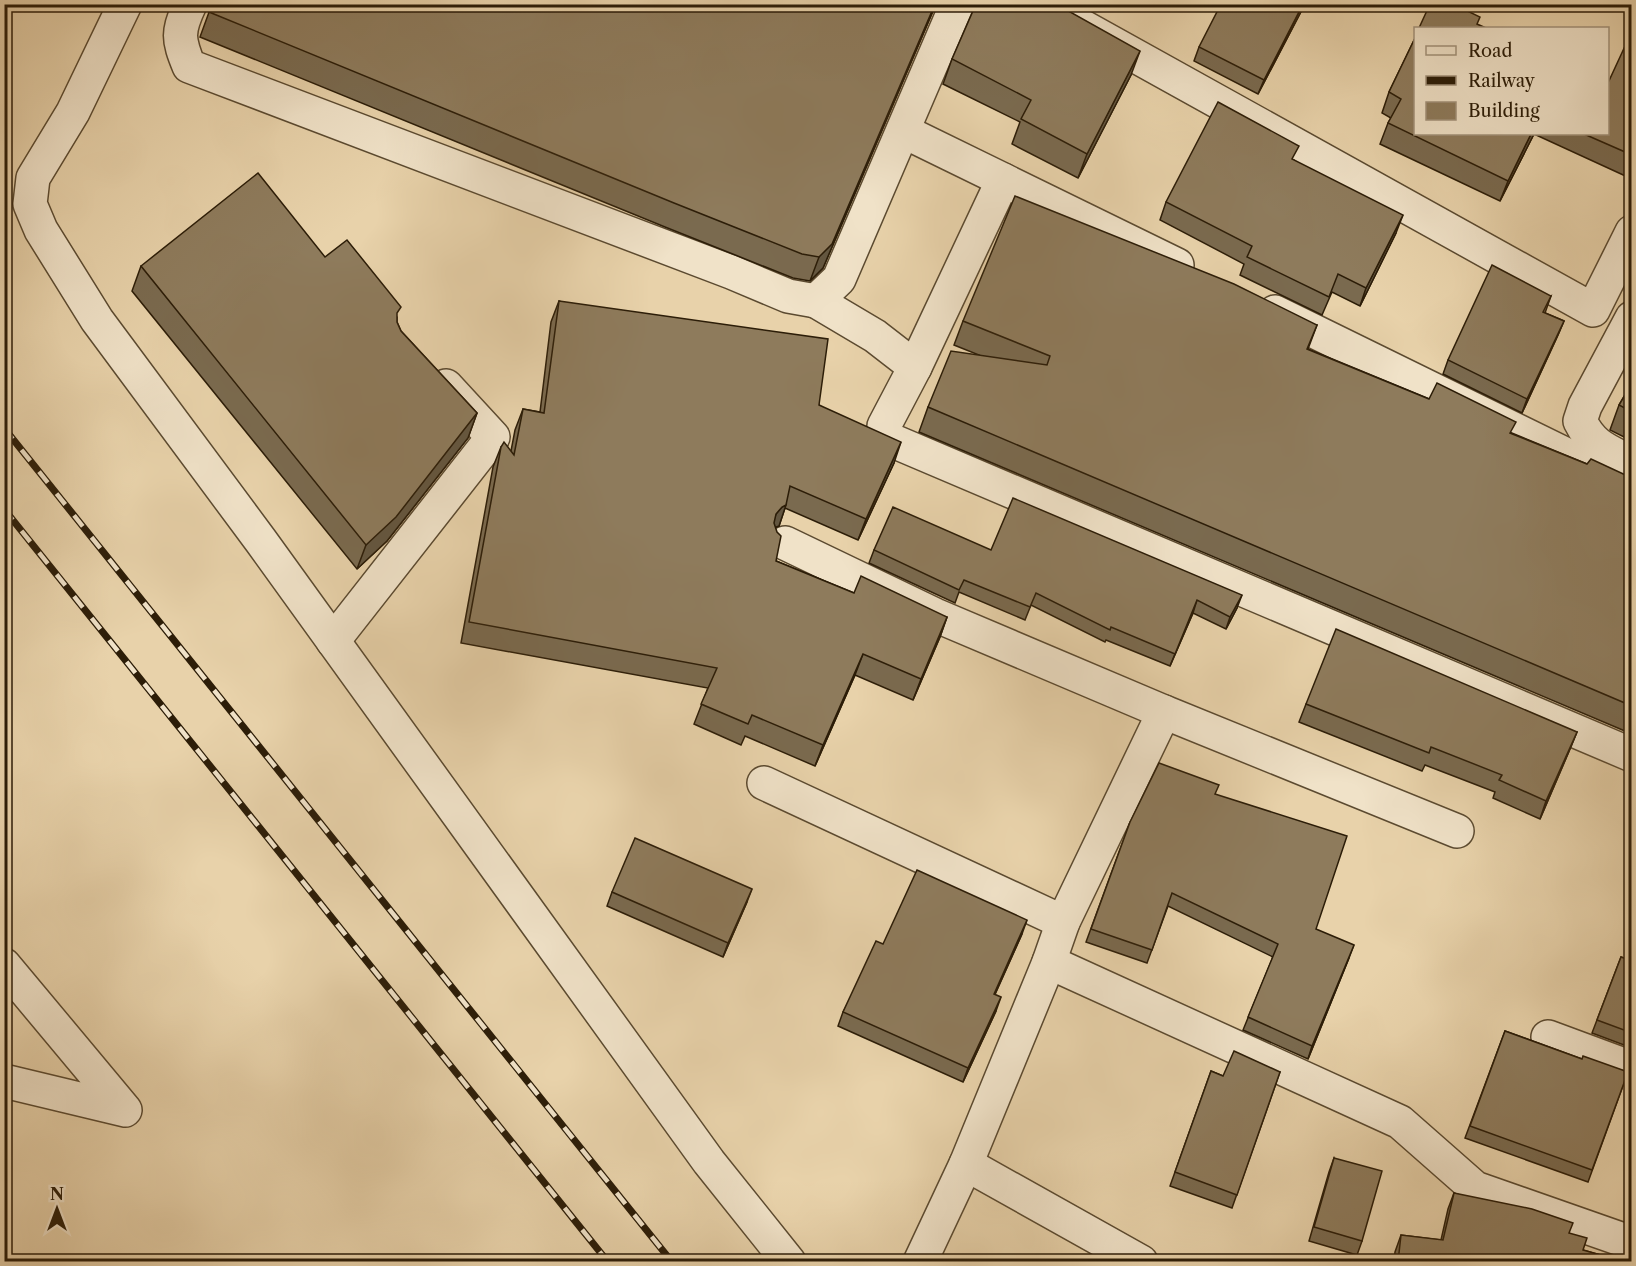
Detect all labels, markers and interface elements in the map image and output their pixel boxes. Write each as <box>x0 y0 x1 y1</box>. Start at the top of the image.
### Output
legend <box>1414 27 1609 135</box>
text: Road <box>1468 40 1513 62</box>
text: Railway <box>1468 70 1536 92</box>
text: Building <box>1468 100 1540 122</box>
north arrow <box>27 1179 87 1239</box>
text: N <box>50 1184 64 1204</box>

